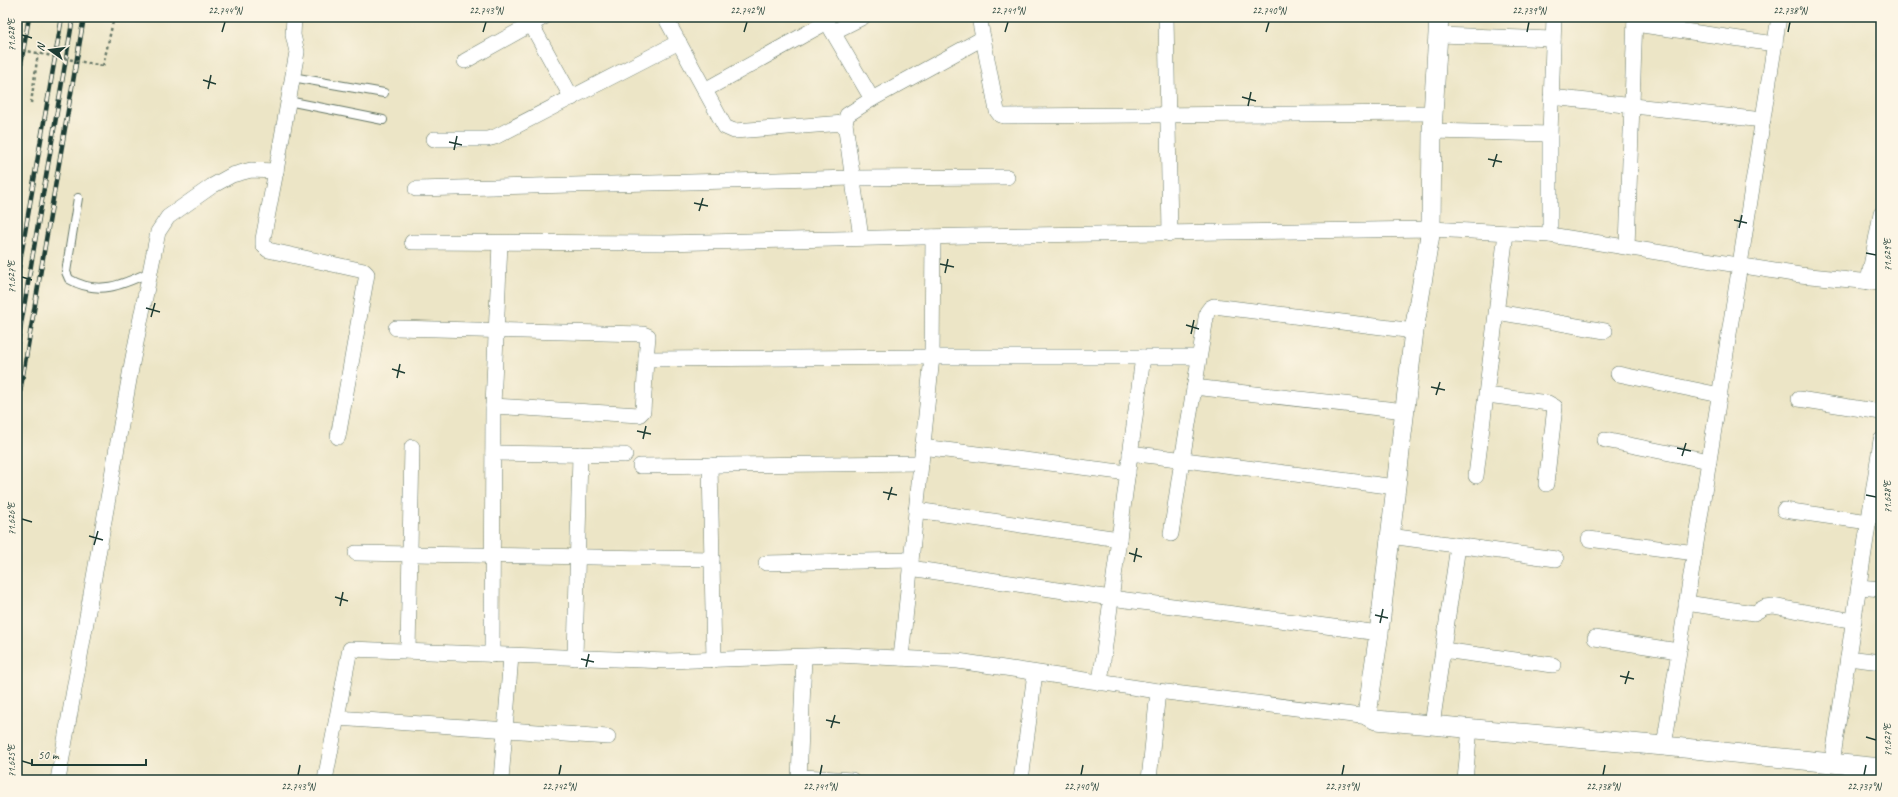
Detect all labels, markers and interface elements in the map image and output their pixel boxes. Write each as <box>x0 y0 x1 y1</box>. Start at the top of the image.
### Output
text: 22.744°N <box>208 4 244 17</box>
text: 22.743°N <box>469 4 505 17</box>
text: 22.742°N <box>730 4 766 17</box>
text: 22.741°N <box>991 4 1027 17</box>
text: 22.740°N <box>1252 4 1288 17</box>
text: 22.739°N <box>1512 4 1548 17</box>
text: 22.738°N <box>1773 4 1809 17</box>
text: 71.628°E <box>5 17 18 51</box>
north arrow <box>30 30 70 70</box>
text: N <box>33 40 48 53</box>
text: 71.629°E <box>1881 237 1894 271</box>
text: 71.627°E <box>5 259 18 293</box>
text: 71.628°E <box>1881 479 1894 513</box>
text: 71.626°E <box>5 501 18 535</box>
text: 71.627°E <box>1881 722 1894 756</box>
scale bar <box>32 741 146 767</box>
text: 71.625°E <box>5 743 18 777</box>
text: 50 m <box>38 747 60 763</box>
text: 22.743°N <box>281 780 317 793</box>
text: 22.742°N <box>542 780 578 793</box>
text: 22.741°N <box>803 780 839 793</box>
text: 22.740°N <box>1064 780 1100 793</box>
text: 22.739°N <box>1325 780 1361 793</box>
text: 22.738°N <box>1586 780 1622 793</box>
text: 22.737°N <box>1847 780 1883 793</box>

